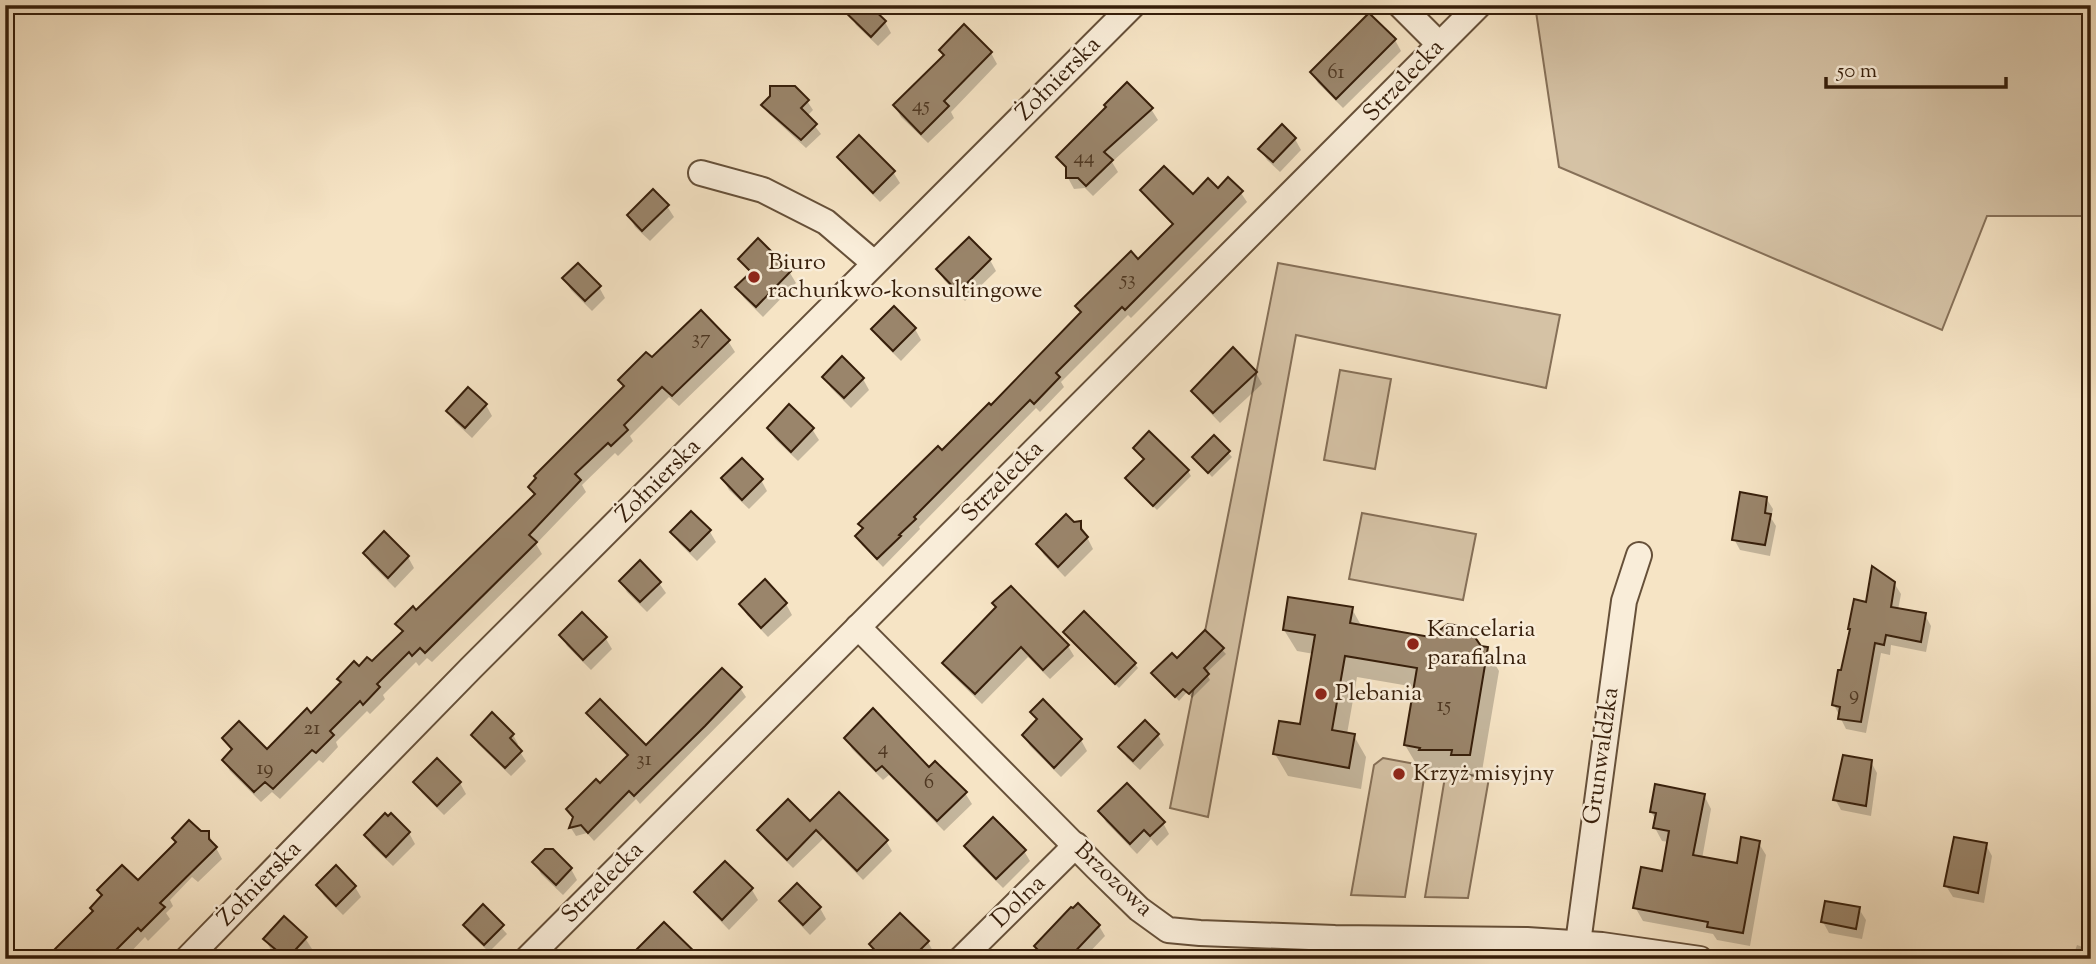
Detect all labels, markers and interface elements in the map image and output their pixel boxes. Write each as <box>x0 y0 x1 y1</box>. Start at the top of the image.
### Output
street label: Żołnierska <box>1009 29 1109 129</box>
street label: Strzelecka <box>1356 32 1452 130</box>
scale bar <box>1826 46 2007 90</box>
text: 50 m <box>1836 57 1877 87</box>
house number: 61 <box>1327 58 1345 88</box>
house number: 45 <box>912 91 930 121</box>
house number: 44 <box>1073 143 1095 173</box>
place label: Biuro rachunkwo-konsultingowe <box>768 246 1042 308</box>
house number: 53 <box>1119 265 1136 295</box>
marker: Biuro rachunkwo-konsultingowe <box>746 269 762 285</box>
house number: 37 <box>691 324 711 354</box>
street label: Żołnierska <box>609 431 709 531</box>
street label: Strzelecka <box>954 433 1052 531</box>
place label: Kancelaria parafialna <box>1427 613 1536 675</box>
marker: Kancelaria parafialna <box>1405 636 1421 652</box>
place label: Plebania <box>1335 677 1422 711</box>
house number: 9 <box>1849 680 1859 710</box>
street label: Grunwaldzka <box>1576 685 1628 827</box>
marker: Plebania <box>1313 686 1329 702</box>
house number: 15 <box>1437 691 1451 721</box>
house number: 21 <box>304 714 320 744</box>
house number: 4 <box>878 734 888 764</box>
house number: 31 <box>636 745 652 775</box>
house number: 19 <box>256 754 274 784</box>
place label: Krzyż misyjny <box>1413 757 1554 791</box>
marker: Krzyż misyjny <box>1391 766 1407 782</box>
house number: 6 <box>924 768 934 798</box>
street label: Żołnierska <box>210 833 310 935</box>
street label: Strzelecka <box>554 834 652 932</box>
street label: Brzozowa <box>1066 835 1160 925</box>
street label: Dolna <box>984 868 1054 936</box>

